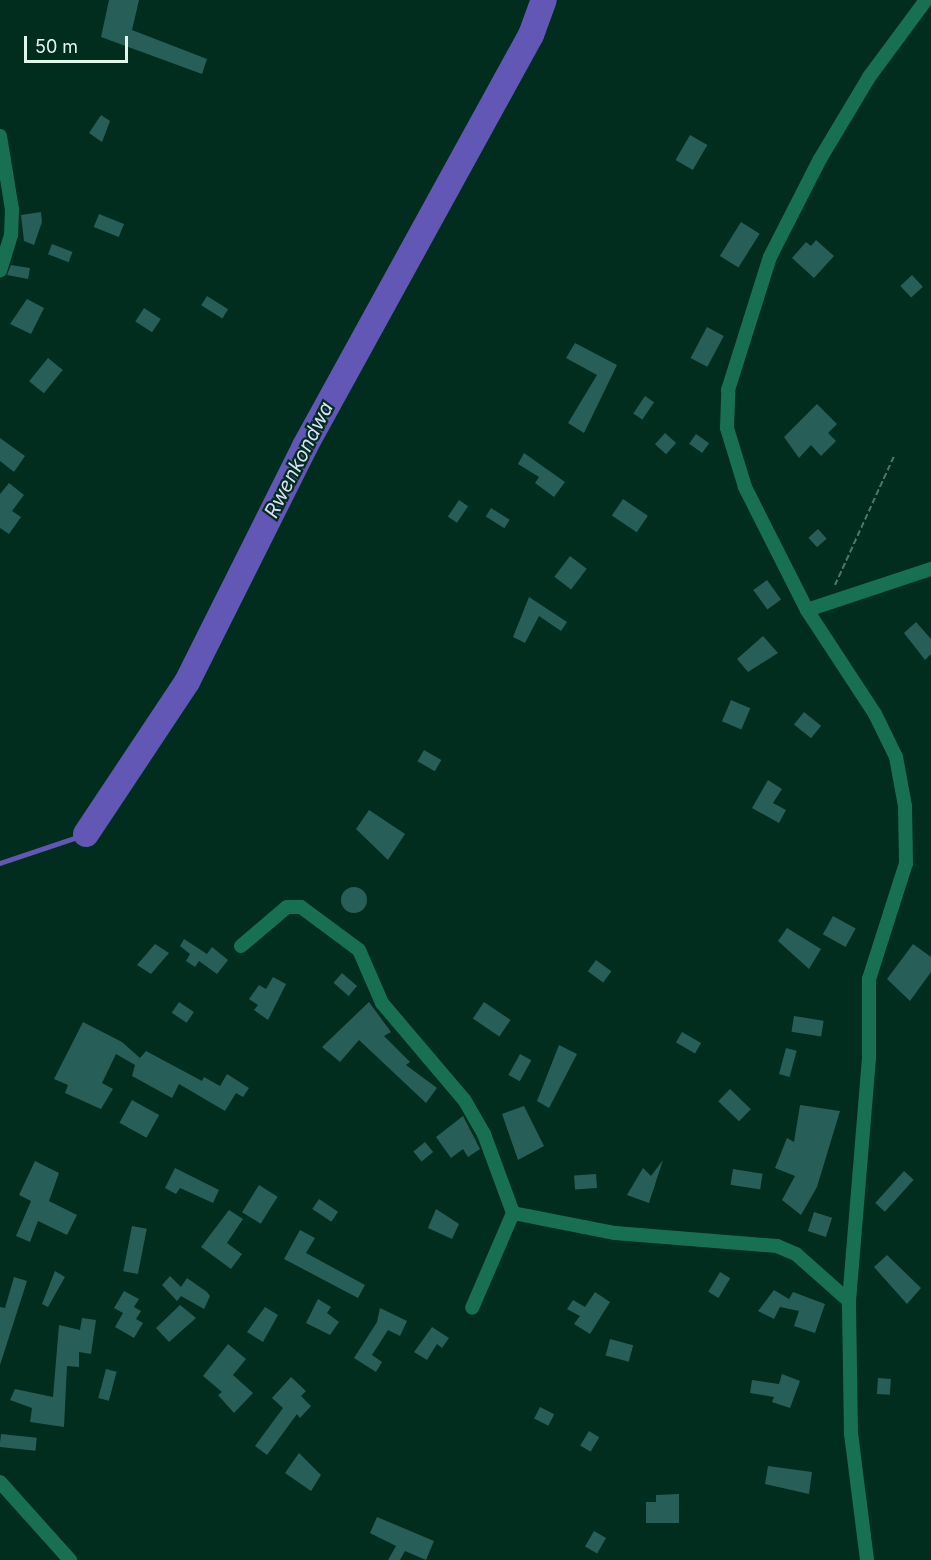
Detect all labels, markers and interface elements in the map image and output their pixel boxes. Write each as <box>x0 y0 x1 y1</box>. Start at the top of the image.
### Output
scale bar <box>27 24 130 62</box>
text: 50 m <box>35 36 78 57</box>
water label: Rwenkondwa <box>259 398 339 522</box>

